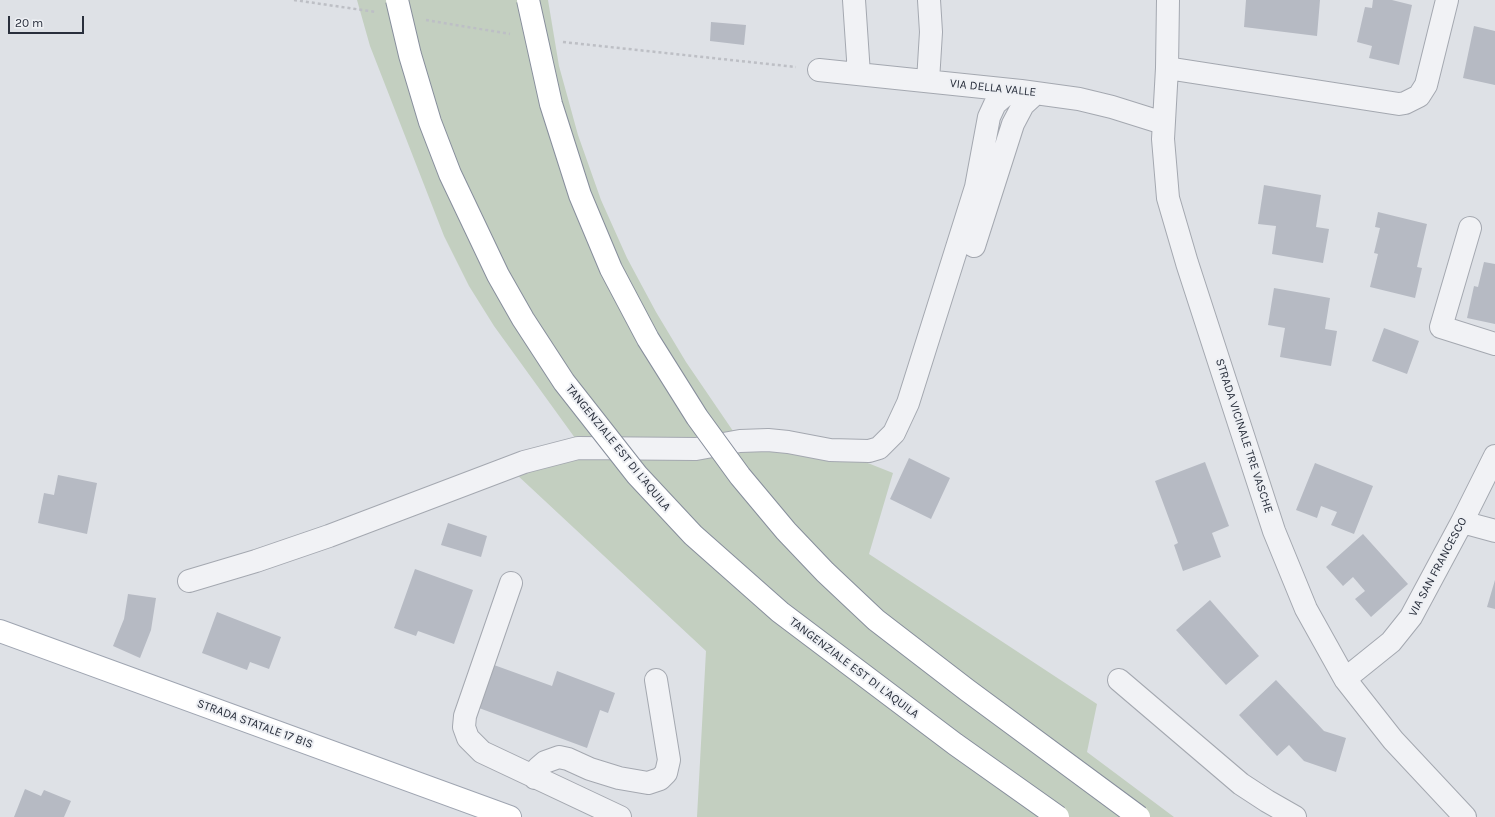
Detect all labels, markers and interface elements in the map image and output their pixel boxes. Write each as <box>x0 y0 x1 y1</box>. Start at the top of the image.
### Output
scale bar <box>10 8 86 34</box>
text: 20 m <box>15 16 43 30</box>
street label: VIA DELLA VALLE <box>949 76 1037 100</box>
street label: STRADA VICINALE TRE VASCHE <box>1212 357 1276 515</box>
street label: TANGENZIALE EST DI L'AQUILA <box>563 382 673 514</box>
street label: VIA SAN FRANCESCO <box>1406 515 1470 619</box>
street label: TANGENZIALE EST DI L'AQUILA <box>786 615 922 721</box>
street label: STRADA STATALE 17 BIS <box>195 696 315 752</box>

